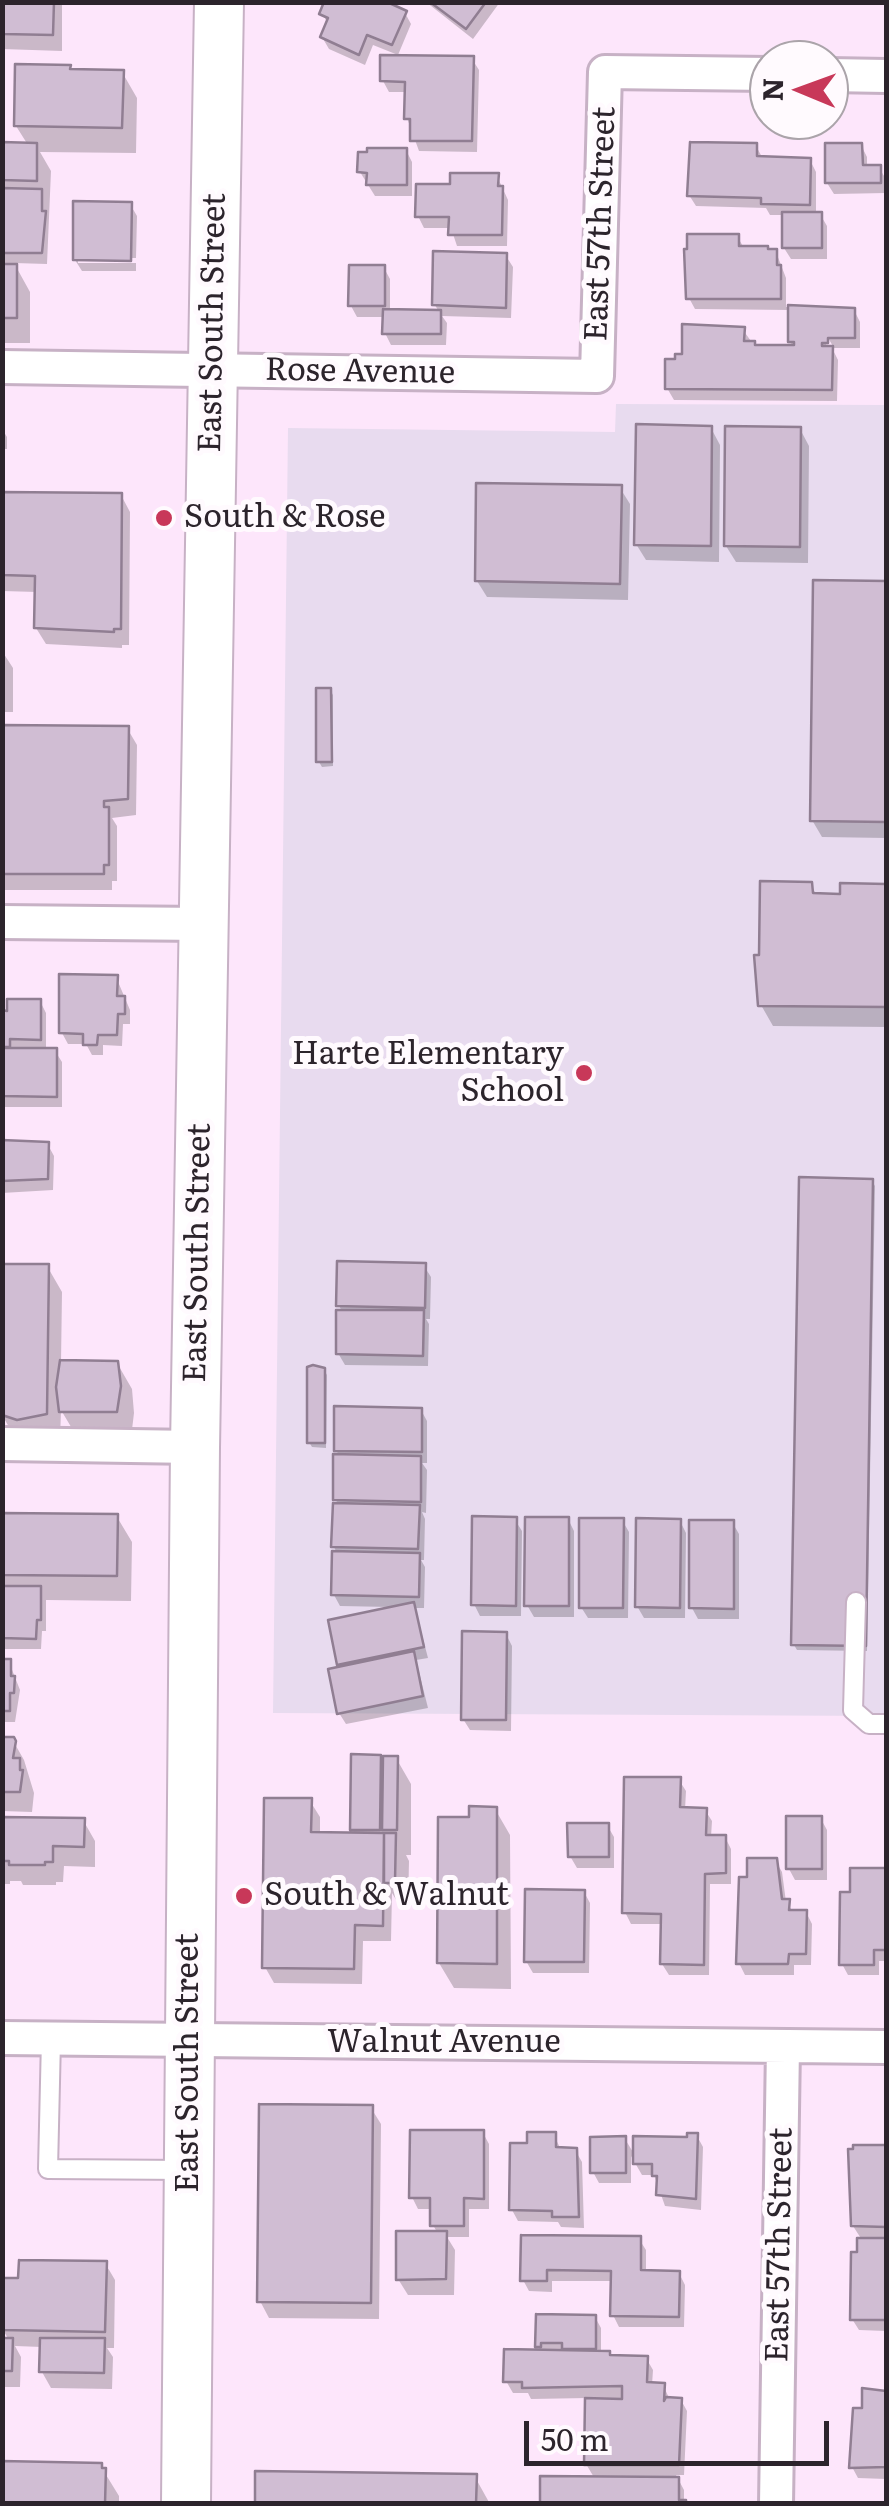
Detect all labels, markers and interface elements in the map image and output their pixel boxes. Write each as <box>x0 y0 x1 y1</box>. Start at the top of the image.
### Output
north arrow <box>749 40 849 140</box>
text: N <box>750 77 792 102</box>
street label: East 57th Street <box>578 106 624 342</box>
street label: East South Street <box>192 193 234 453</box>
street label: Rose Avenue <box>265 351 455 393</box>
place label: South & Rose <box>184 499 386 537</box>
marker: South & Rose <box>153 507 175 529</box>
place label: Harte Elementary School <box>292 1036 564 1111</box>
marker: Harte Elementary School <box>573 1062 595 1084</box>
street label: East South Street <box>177 1123 219 1383</box>
place label: South & Walnut <box>264 1877 509 1915</box>
marker: South & Walnut <box>233 1885 255 1907</box>
street label: East South Street <box>170 1933 208 2193</box>
street label: Walnut Avenue <box>327 2024 561 2062</box>
street label: East 57th Street <box>759 2127 801 2363</box>
scale bar <box>529 2401 834 2463</box>
text: 50 m <box>541 2416 609 2460</box>

